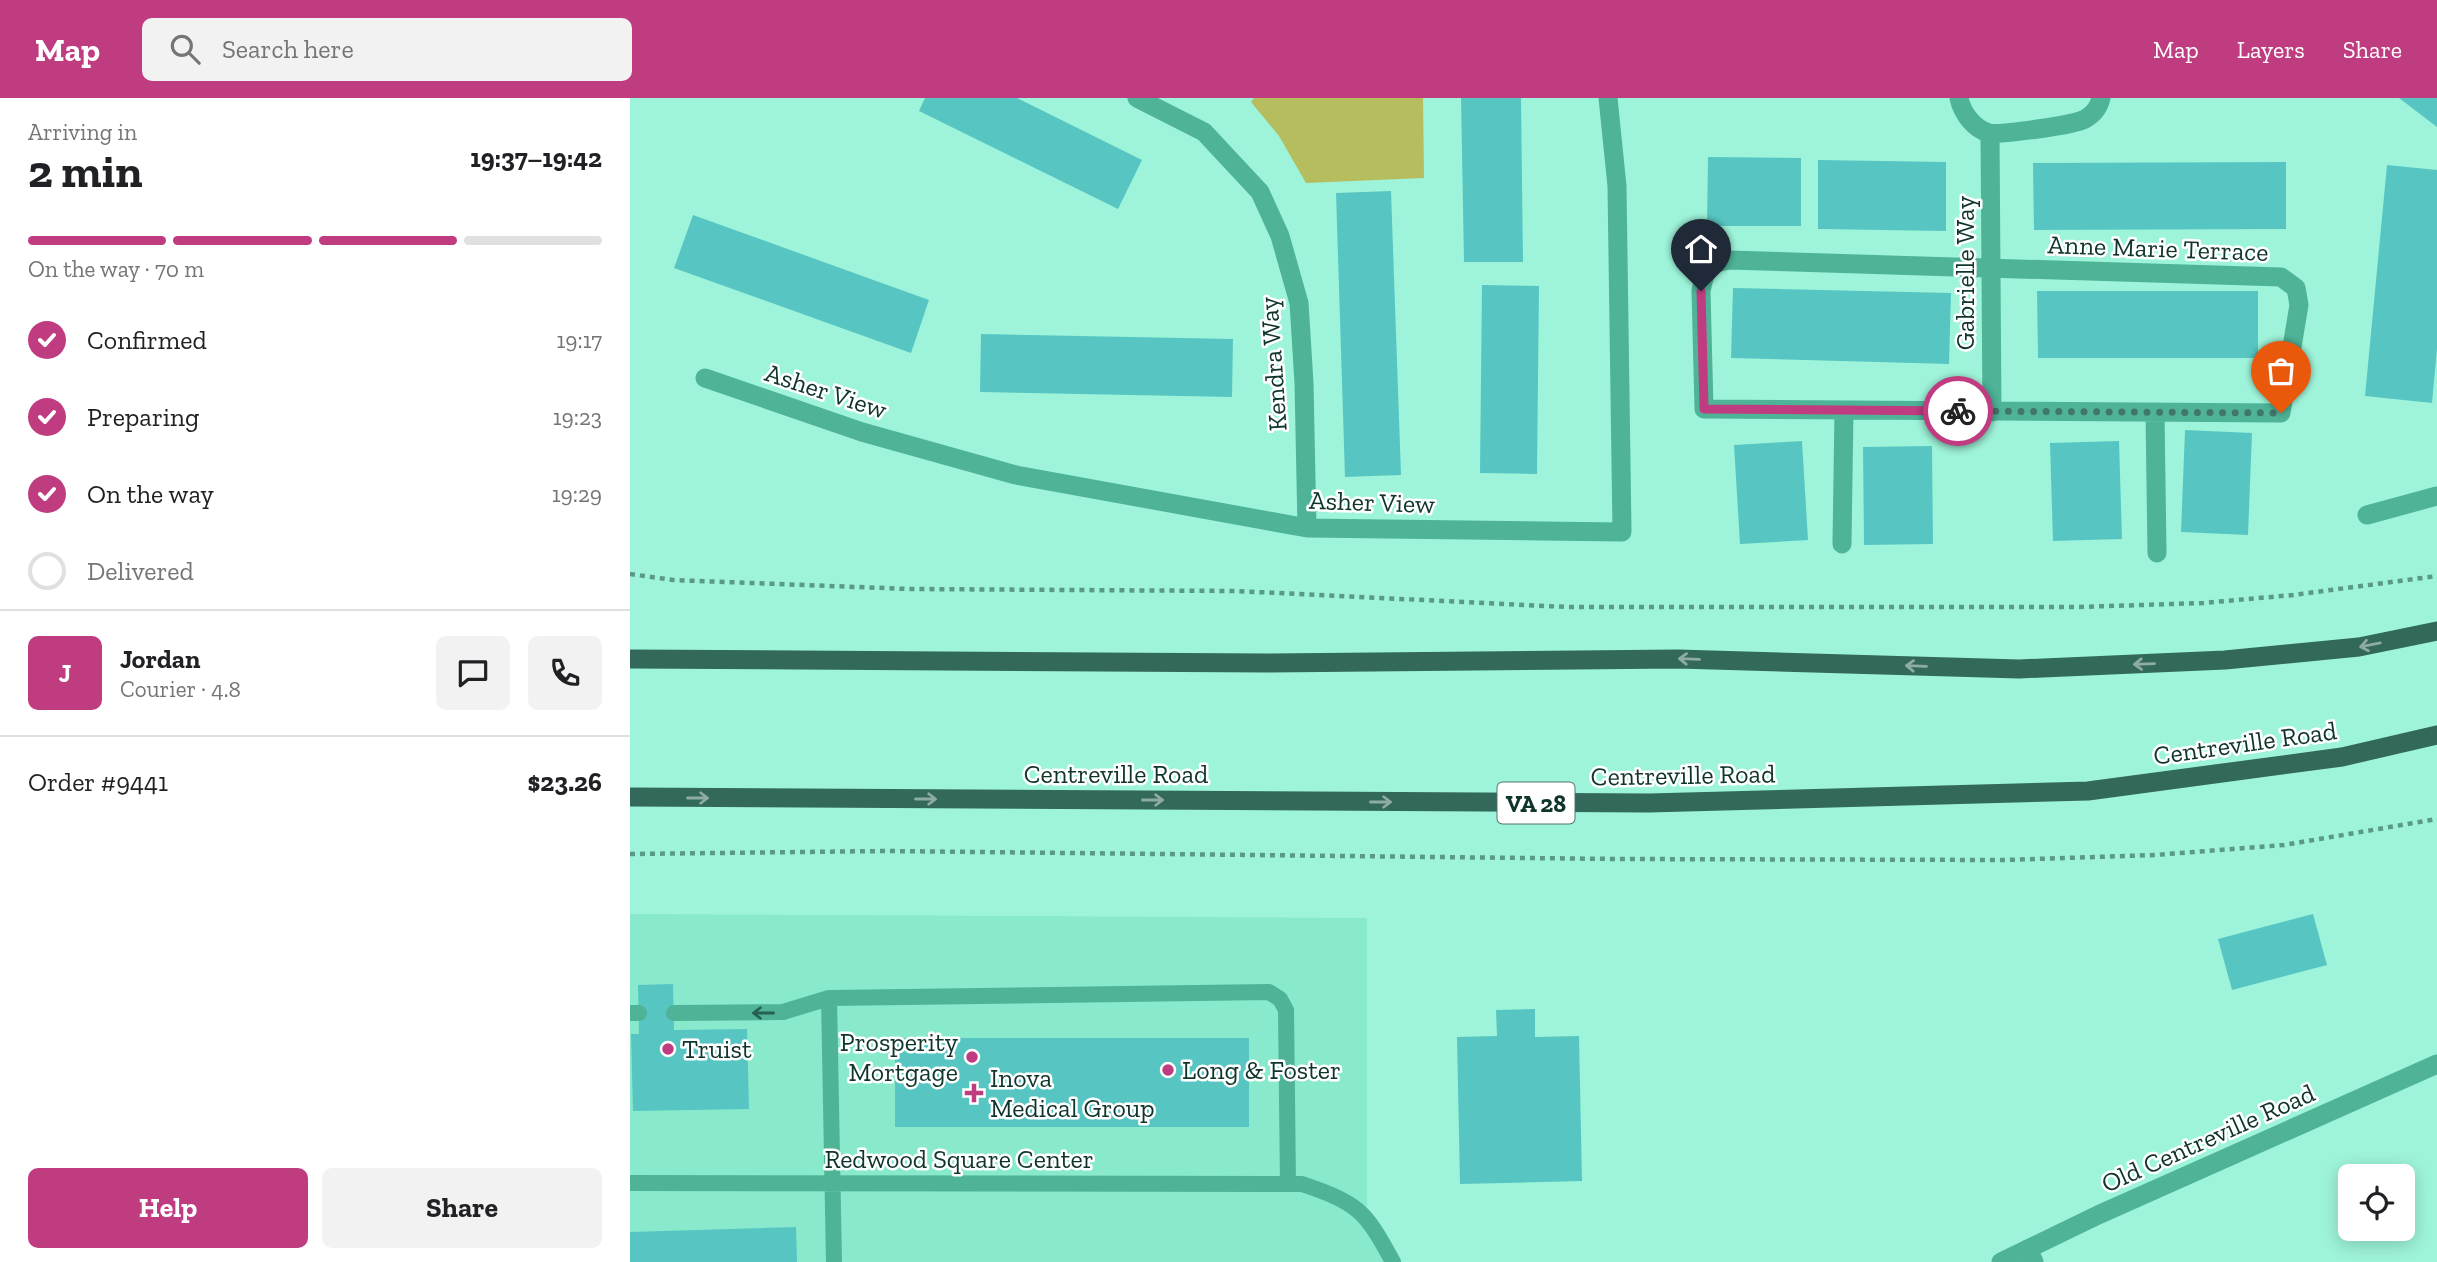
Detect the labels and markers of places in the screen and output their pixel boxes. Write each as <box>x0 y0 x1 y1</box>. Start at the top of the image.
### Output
pin <box>1671 219 1731 291</box>
pin <box>2251 341 2311 413</box>
place label: Prosperity Mortgage <box>840 1026 959 1088</box>
place label: Truist <box>682 1033 752 1065</box>
marker: Truist <box>660 1041 676 1057</box>
marker: Prosperity Mortgage <box>964 1049 980 1065</box>
place label: Long & Foster <box>1182 1054 1341 1086</box>
place label: Inova Medical Group <box>990 1062 1155 1124</box>
marker: Long & Foster <box>1160 1062 1176 1078</box>
marker: Inova Medical Group <box>964 1083 984 1103</box>

